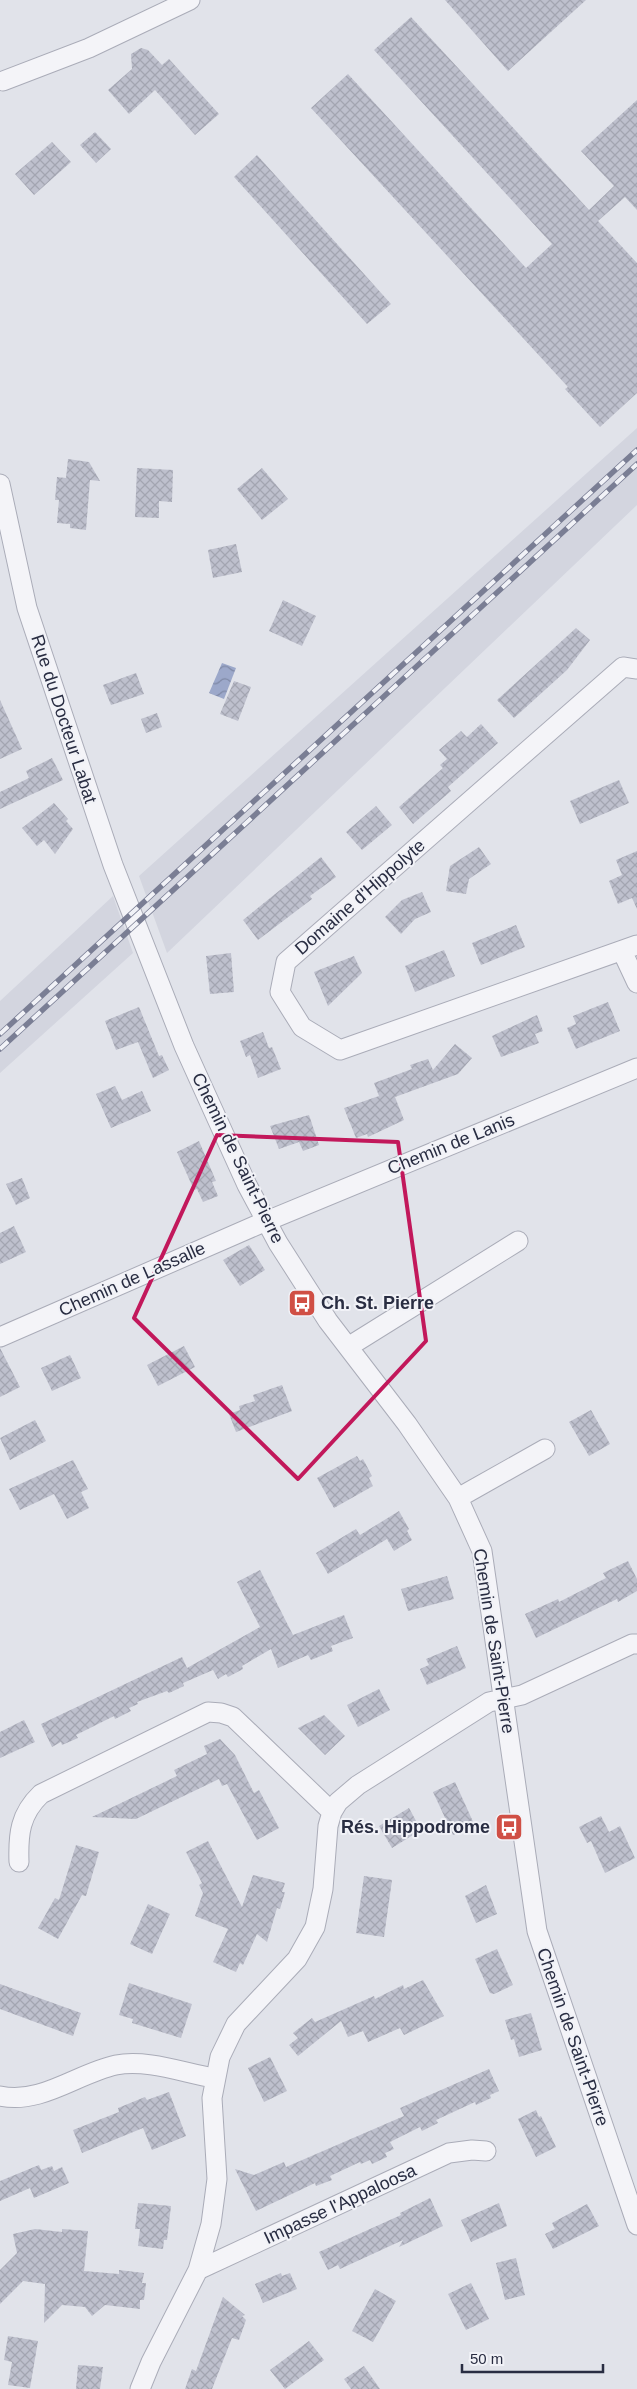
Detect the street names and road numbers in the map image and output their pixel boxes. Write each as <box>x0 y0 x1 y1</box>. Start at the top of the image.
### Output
street label: Rue du Docteur Labat <box>27 632 101 806</box>
street label: Domaine d'Hippolyte <box>291 835 429 959</box>
street label: Chemin de Saint-Pierre <box>188 1070 288 1246</box>
street label: Chemin de Lanis <box>385 1109 517 1179</box>
street label: Chemin de Lassalle <box>56 1238 208 1320</box>
street label: Chemin de Saint-Pierre <box>469 1547 519 1735</box>
street label: Chemin de Saint-Pierre <box>533 1945 613 2129</box>
street label: Impasse l'Appaloosa <box>261 2160 420 2248</box>

